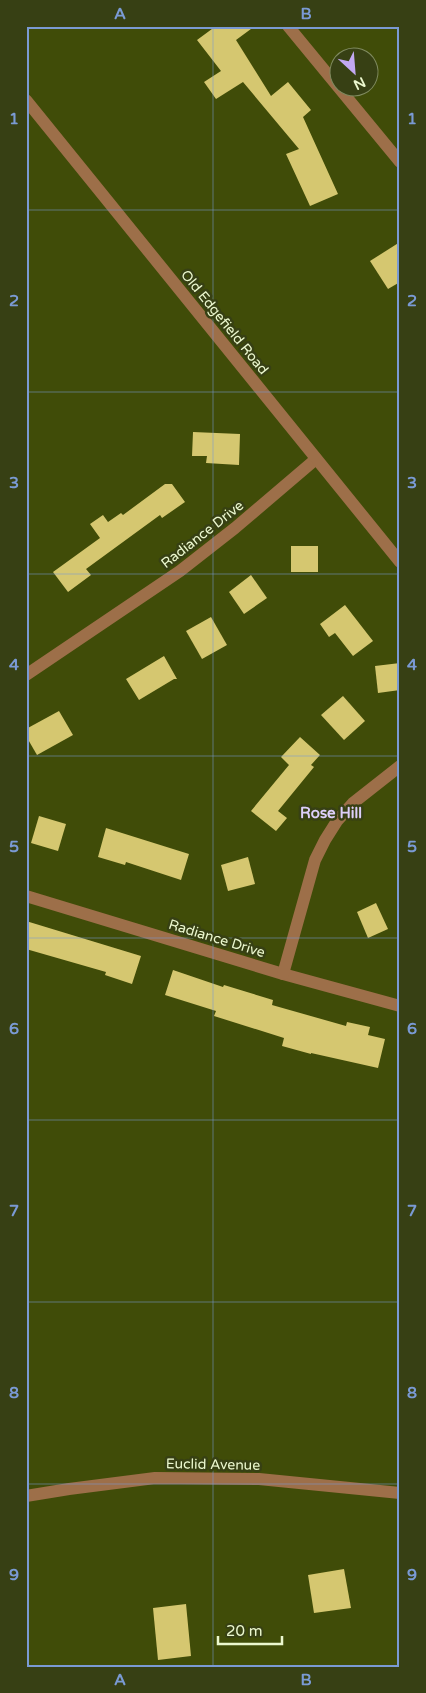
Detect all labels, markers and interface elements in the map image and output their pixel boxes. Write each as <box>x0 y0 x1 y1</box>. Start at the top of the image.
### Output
text: A <box>114 4 126 24</box>
text: B <box>300 4 312 24</box>
north arrow <box>328 48 378 98</box>
text: N <box>351 73 368 93</box>
text: 1 <box>9 109 19 129</box>
text: 1 <box>407 109 417 129</box>
street label: Old Edgefield Road <box>177 267 272 378</box>
text: 2 <box>9 291 19 311</box>
text: 2 <box>407 291 417 311</box>
text: 3 <box>9 473 19 493</box>
text: 3 <box>407 473 417 493</box>
street label: Radiance Drive <box>158 497 247 572</box>
text: 4 <box>9 655 19 675</box>
text: 4 <box>407 655 417 675</box>
district label: Rose Hill <box>300 804 362 822</box>
text: 5 <box>9 837 19 857</box>
text: 5 <box>407 837 417 857</box>
street label: Radiance Drive <box>167 916 267 961</box>
text: 6 <box>9 1019 19 1039</box>
text: 6 <box>407 1019 417 1039</box>
text: 7 <box>9 1201 19 1221</box>
text: 7 <box>407 1201 417 1221</box>
text: 8 <box>9 1383 19 1403</box>
text: 8 <box>407 1383 417 1403</box>
street label: Euclid Avenue <box>166 1455 260 1474</box>
text: 9 <box>9 1565 19 1585</box>
text: 9 <box>407 1565 417 1585</box>
scale bar <box>218 1613 282 1645</box>
text: 20 m <box>226 1622 263 1640</box>
text: A <box>114 1670 126 1690</box>
text: B <box>300 1670 312 1690</box>

